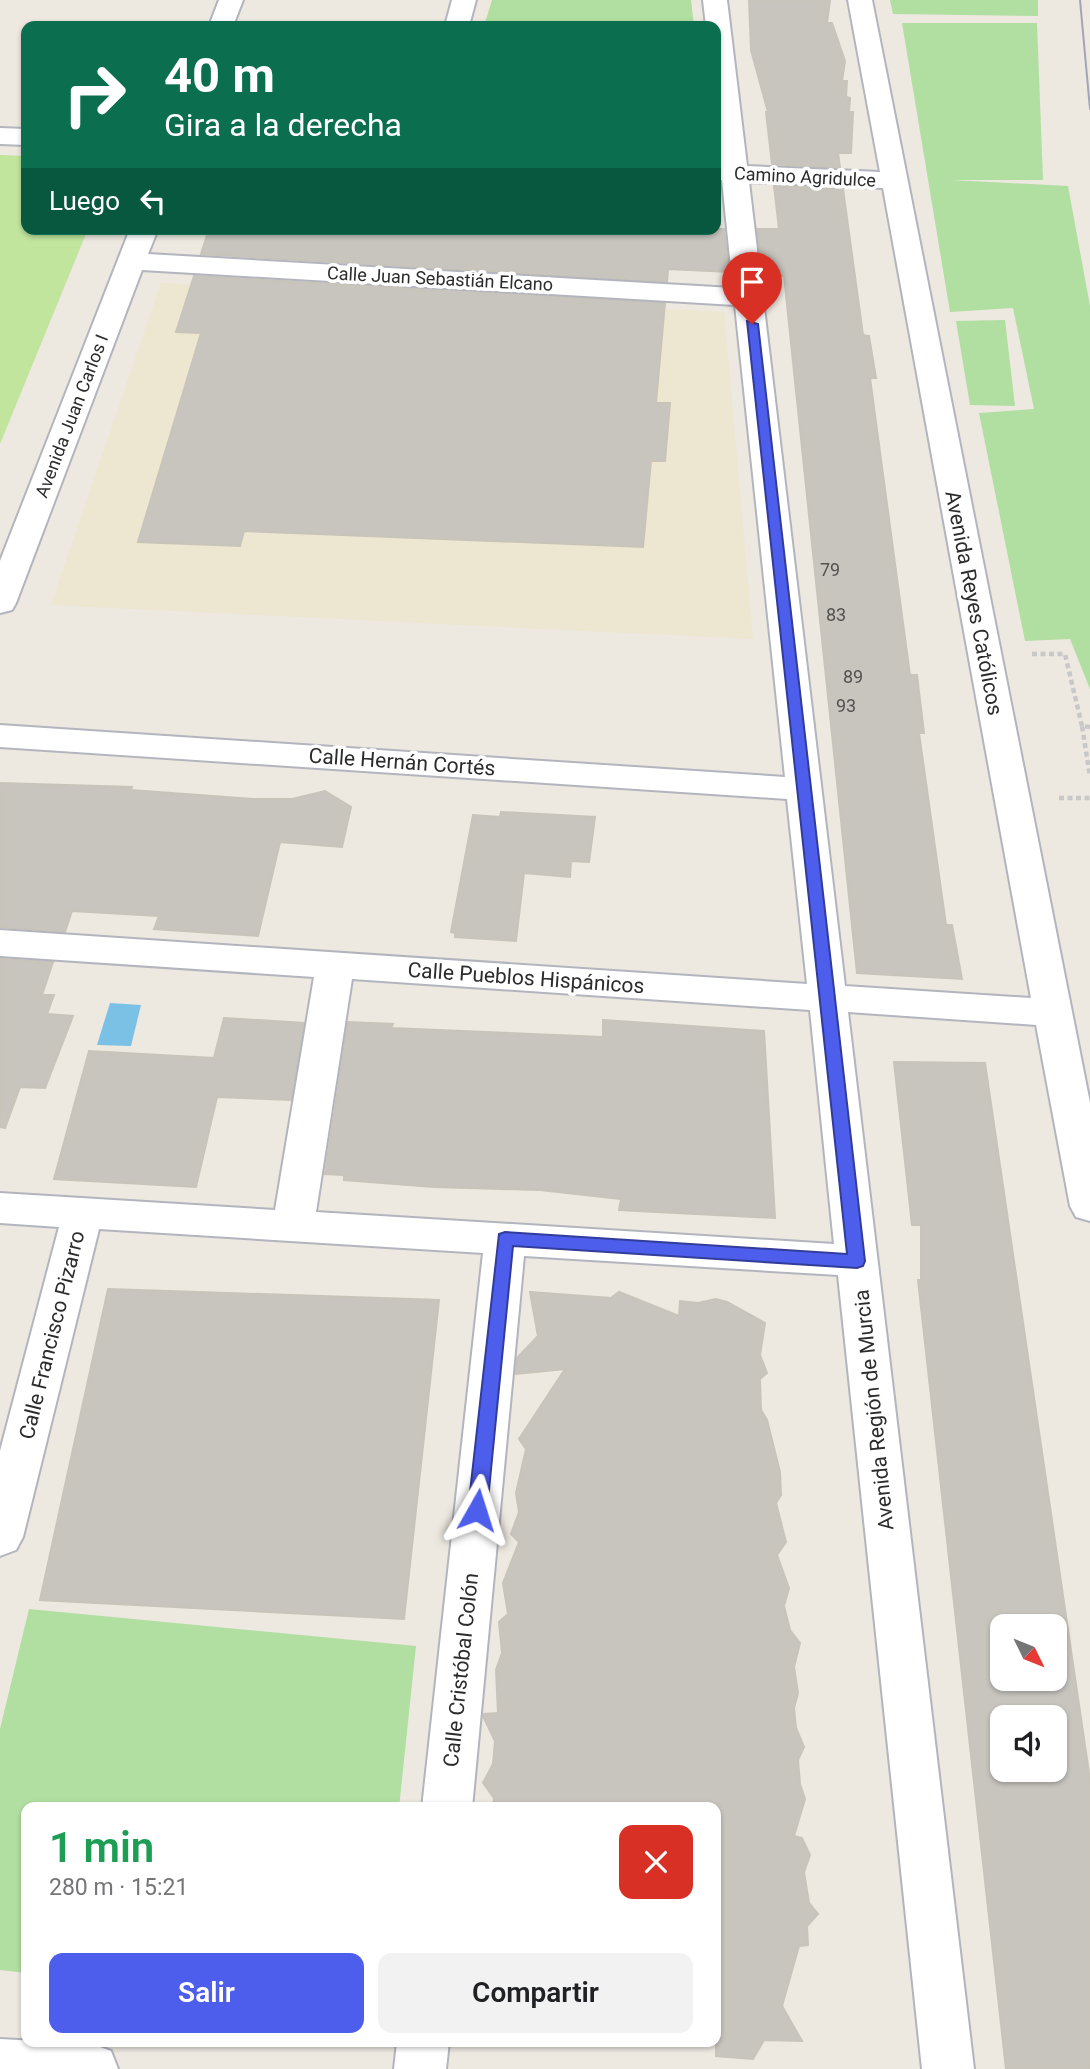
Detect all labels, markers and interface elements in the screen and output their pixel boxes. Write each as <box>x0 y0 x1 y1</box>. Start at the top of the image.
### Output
text: 40 m <box>164 47 275 104</box>
icon: right <box>49 49 140 140</box>
text: Gira a la derecha <box>164 106 402 144</box>
street label: Camino Agridulce <box>734 162 877 191</box>
icon: left <box>134 182 172 220</box>
text: Luego <box>49 186 120 216</box>
pin <box>722 252 782 324</box>
street label: Calle Juan Sebastián Elcano <box>327 262 554 295</box>
icon: arrive <box>733 263 771 301</box>
street label: Avenida Juan Carlos I <box>31 331 112 500</box>
street label: Avenida Reyes Católicos <box>940 489 1008 717</box>
house number: 79 <box>820 559 840 580</box>
house number: 83 <box>826 604 846 625</box>
house number: 89 <box>843 666 863 687</box>
house number: 93 <box>836 695 856 716</box>
street label: Calle Hernán Cortés <box>308 744 496 780</box>
street label: Calle Pueblos Hispánicos <box>407 958 645 998</box>
street label: Calle Francisco Pizarro <box>14 1228 90 1442</box>
street label: Avenida Región de Murcia <box>849 1288 899 1532</box>
position arrow <box>440 1473 514 1547</box>
street label: Calle Cristóbal Colón <box>439 1572 483 1768</box>
north arrow <box>990 1614 1068 1690</box>
map controls <box>990 1614 1067 1782</box>
button: sound <box>990 1705 1067 1782</box>
text: 1 min <box>49 1823 154 1872</box>
button: close <box>619 1825 693 1899</box>
text: 280 m · 15:21 <box>49 1874 188 1901</box>
button: Salir <box>49 1953 364 2033</box>
button: Compartir <box>378 1953 693 2033</box>

